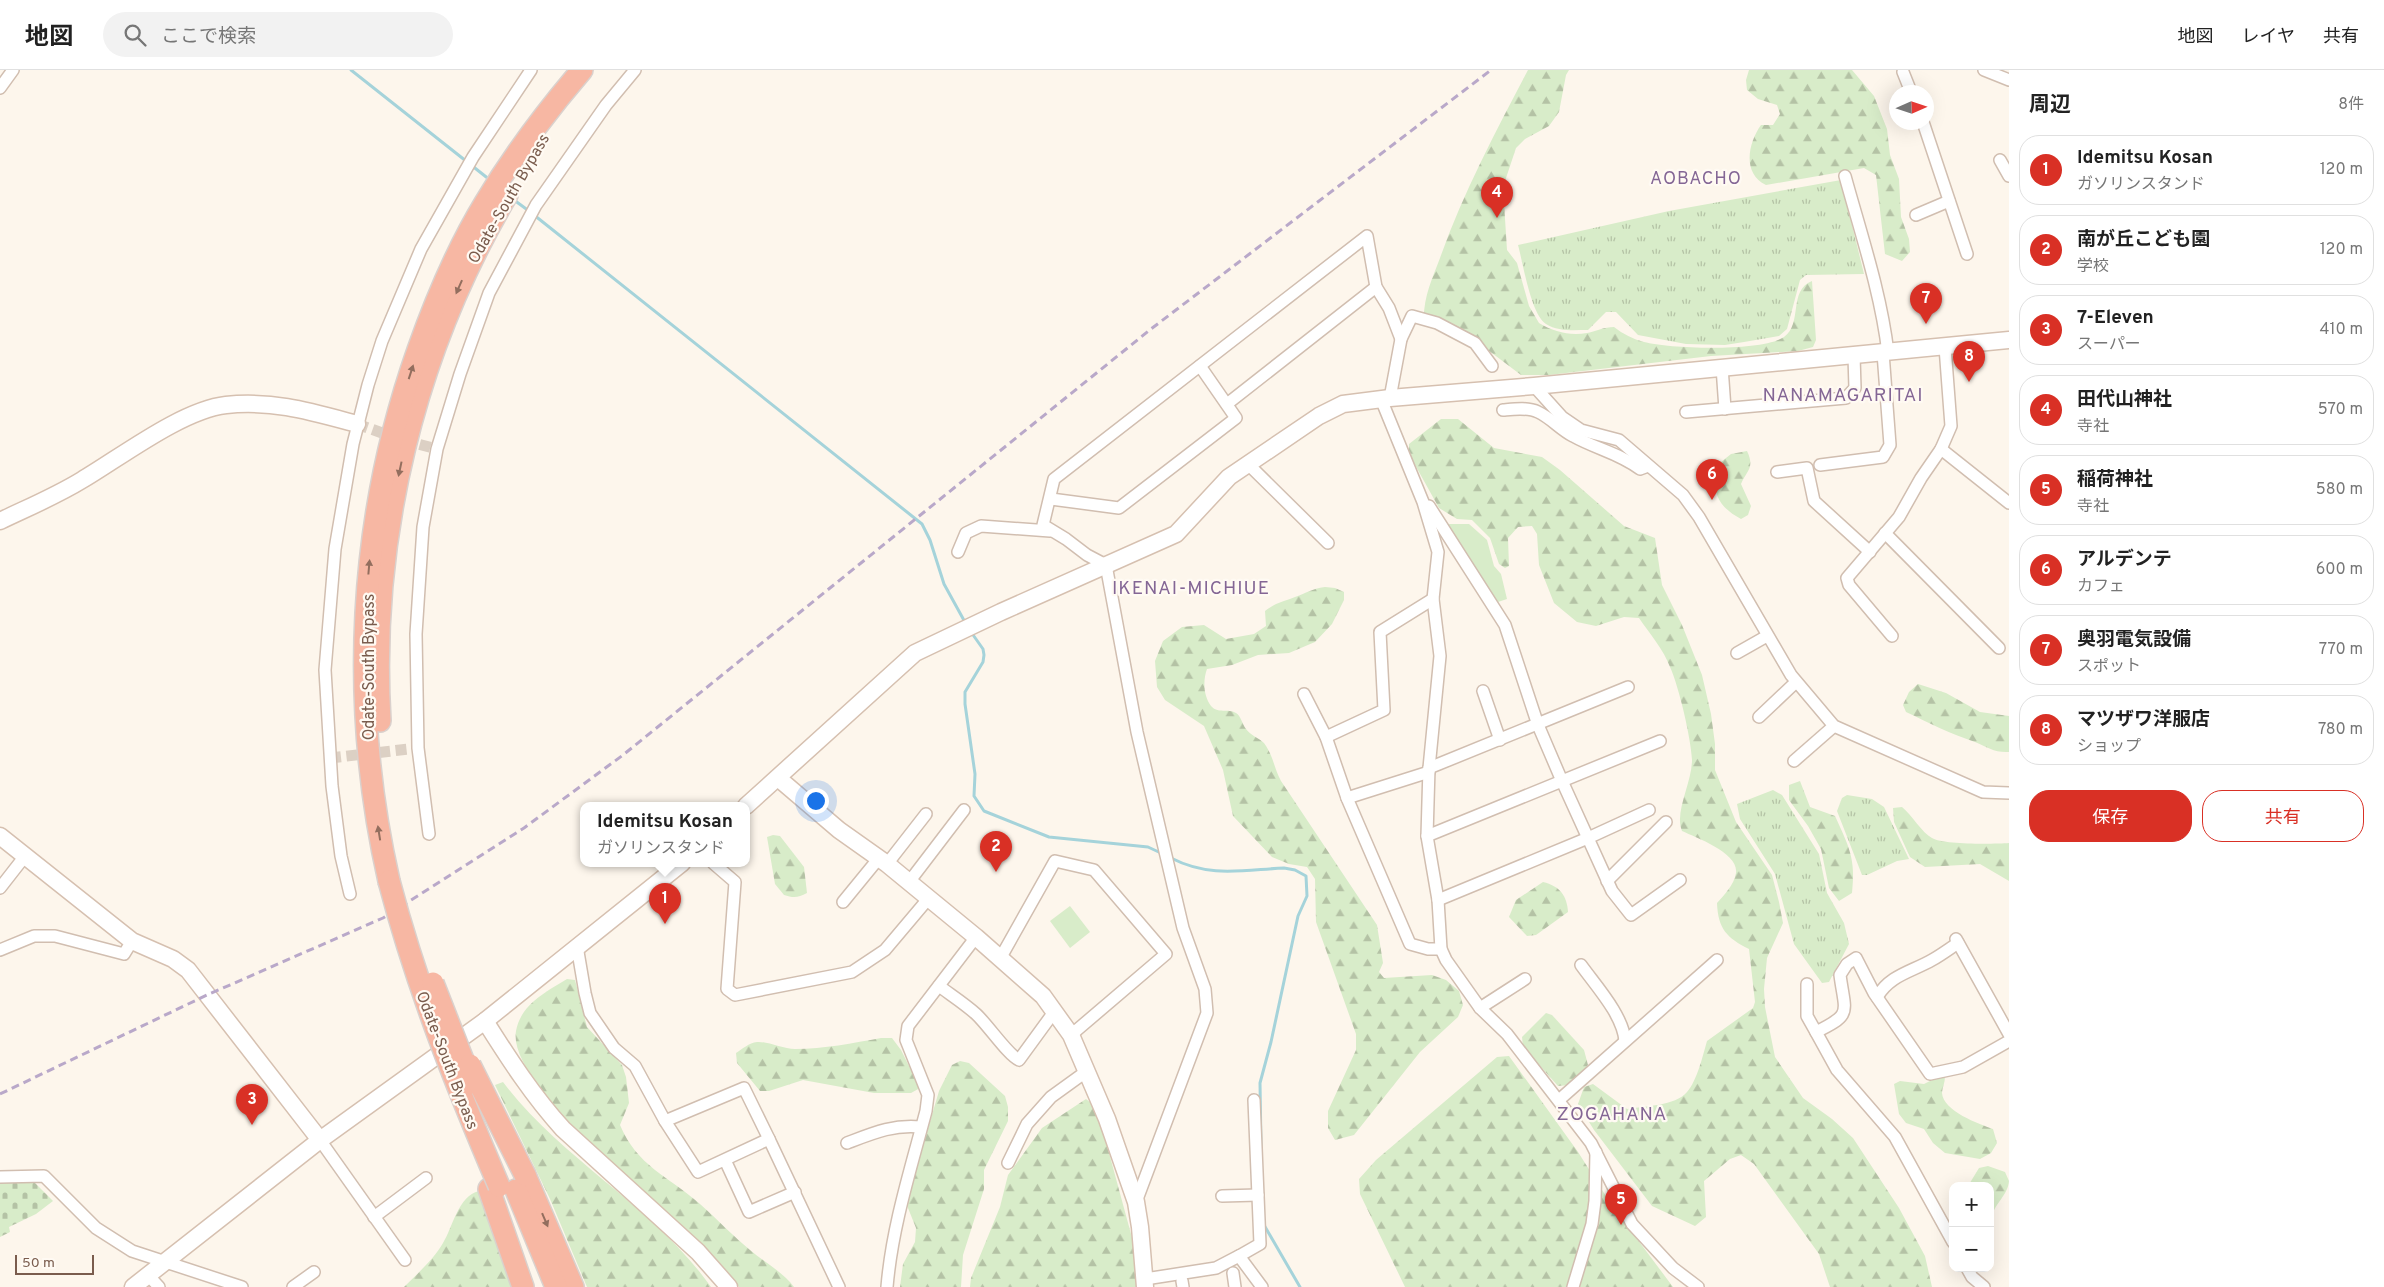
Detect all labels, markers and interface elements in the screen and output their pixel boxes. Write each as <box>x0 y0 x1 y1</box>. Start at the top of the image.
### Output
search box <box>103 12 453 57</box>
icon: search <box>121 21 149 49</box>
text: 地図 <box>25 23 73 53</box>
text: ここで検索 <box>161 25 256 49</box>
text: 地図 <box>2178 26 2214 49</box>
text: レイヤ <box>2242 26 2295 49</box>
text: 共有 <box>2323 26 2359 49</box>
north arrow <box>1889 85 1934 130</box>
text: 周辺 <box>2029 92 2071 119</box>
text: 8件 <box>2338 95 2364 115</box>
street label: Odate-South Bypass <box>464 131 555 267</box>
text: Idemitsu Kosan <box>2077 146 2213 170</box>
text: 1 <box>2043 160 2049 180</box>
text: 120 m <box>2320 160 2363 180</box>
district label: AOBACHO <box>1650 168 1742 191</box>
text: ガソリンスタンド <box>2077 175 2205 195</box>
pin: 4 <box>1481 177 1513 218</box>
text: 南が丘こども園 <box>2077 228 2210 252</box>
text: 2 <box>2041 240 2051 260</box>
text: 120 m <box>2320 240 2363 260</box>
text: 学校 <box>2077 257 2109 277</box>
one-way arrow <box>455 280 463 294</box>
pin: 7 <box>1910 283 1942 324</box>
text: 7-Eleven <box>2077 306 2154 330</box>
text: 3 <box>2041 320 2051 340</box>
text: 410 m <box>2320 320 2363 340</box>
text: スーパー <box>2077 335 2141 355</box>
pin: 8 <box>1953 341 1985 382</box>
one-way arrow <box>407 364 415 379</box>
district label: NANAMAGARITAI <box>1762 384 1924 408</box>
text: 田代山神社 <box>2077 388 2172 412</box>
text: 4 <box>2041 400 2051 420</box>
text: 570 m <box>2318 400 2363 420</box>
text: 寺社 <box>2077 417 2109 437</box>
pin: 6 <box>1696 459 1728 500</box>
one-way arrow <box>395 461 403 477</box>
text: 稲荷神社 <box>2077 468 2153 492</box>
text: 5 <box>2041 480 2051 500</box>
text: 580 m <box>2316 480 2363 500</box>
text: 寺社 <box>2077 497 2109 517</box>
text: アルデンテ <box>2077 548 2172 572</box>
one-way arrow <box>365 559 373 575</box>
text: 6 <box>2041 560 2051 580</box>
text: 600 m <box>2316 560 2363 580</box>
district label: IKENAI-MICHIUE <box>1112 577 1270 601</box>
text: カフェ <box>2077 577 2125 597</box>
street label: Odate-South Bypass <box>360 594 380 740</box>
text: 奥羽電気設備 <box>2077 628 2191 652</box>
text: 7 <box>2042 640 2050 660</box>
text: 770 m <box>2319 640 2363 660</box>
text: スポット <box>2077 657 2141 677</box>
text: マツザワ洋服店 <box>2077 708 2210 732</box>
text: 8 <box>2041 720 2051 740</box>
text: 780 m <box>2318 720 2363 740</box>
text: ショップ <box>2077 737 2141 757</box>
your location <box>803 788 829 814</box>
button: 保存 <box>2029 790 2192 842</box>
button: 共有 <box>2202 790 2364 842</box>
popup <box>580 802 750 867</box>
text: Idemitsu Kosan <box>597 810 733 834</box>
one-way arrow <box>374 825 382 841</box>
pin: 2 <box>980 831 1012 872</box>
text: ガソリンスタンド <box>597 839 725 859</box>
pin: 1 <box>649 883 681 924</box>
street label: Odate-South Bypass <box>411 989 482 1133</box>
pin: 3 <box>236 1084 268 1125</box>
district label: ZOGAHANA <box>1557 1103 1667 1127</box>
map controls <box>1949 1182 1994 1272</box>
button: + <box>1949 1182 1994 1227</box>
pin: 5 <box>1605 1184 1637 1225</box>
one-way arrow <box>541 1213 549 1227</box>
button: − <box>1949 1227 1994 1272</box>
scale bar <box>15 1252 94 1275</box>
text: 50 m <box>22 1255 55 1272</box>

